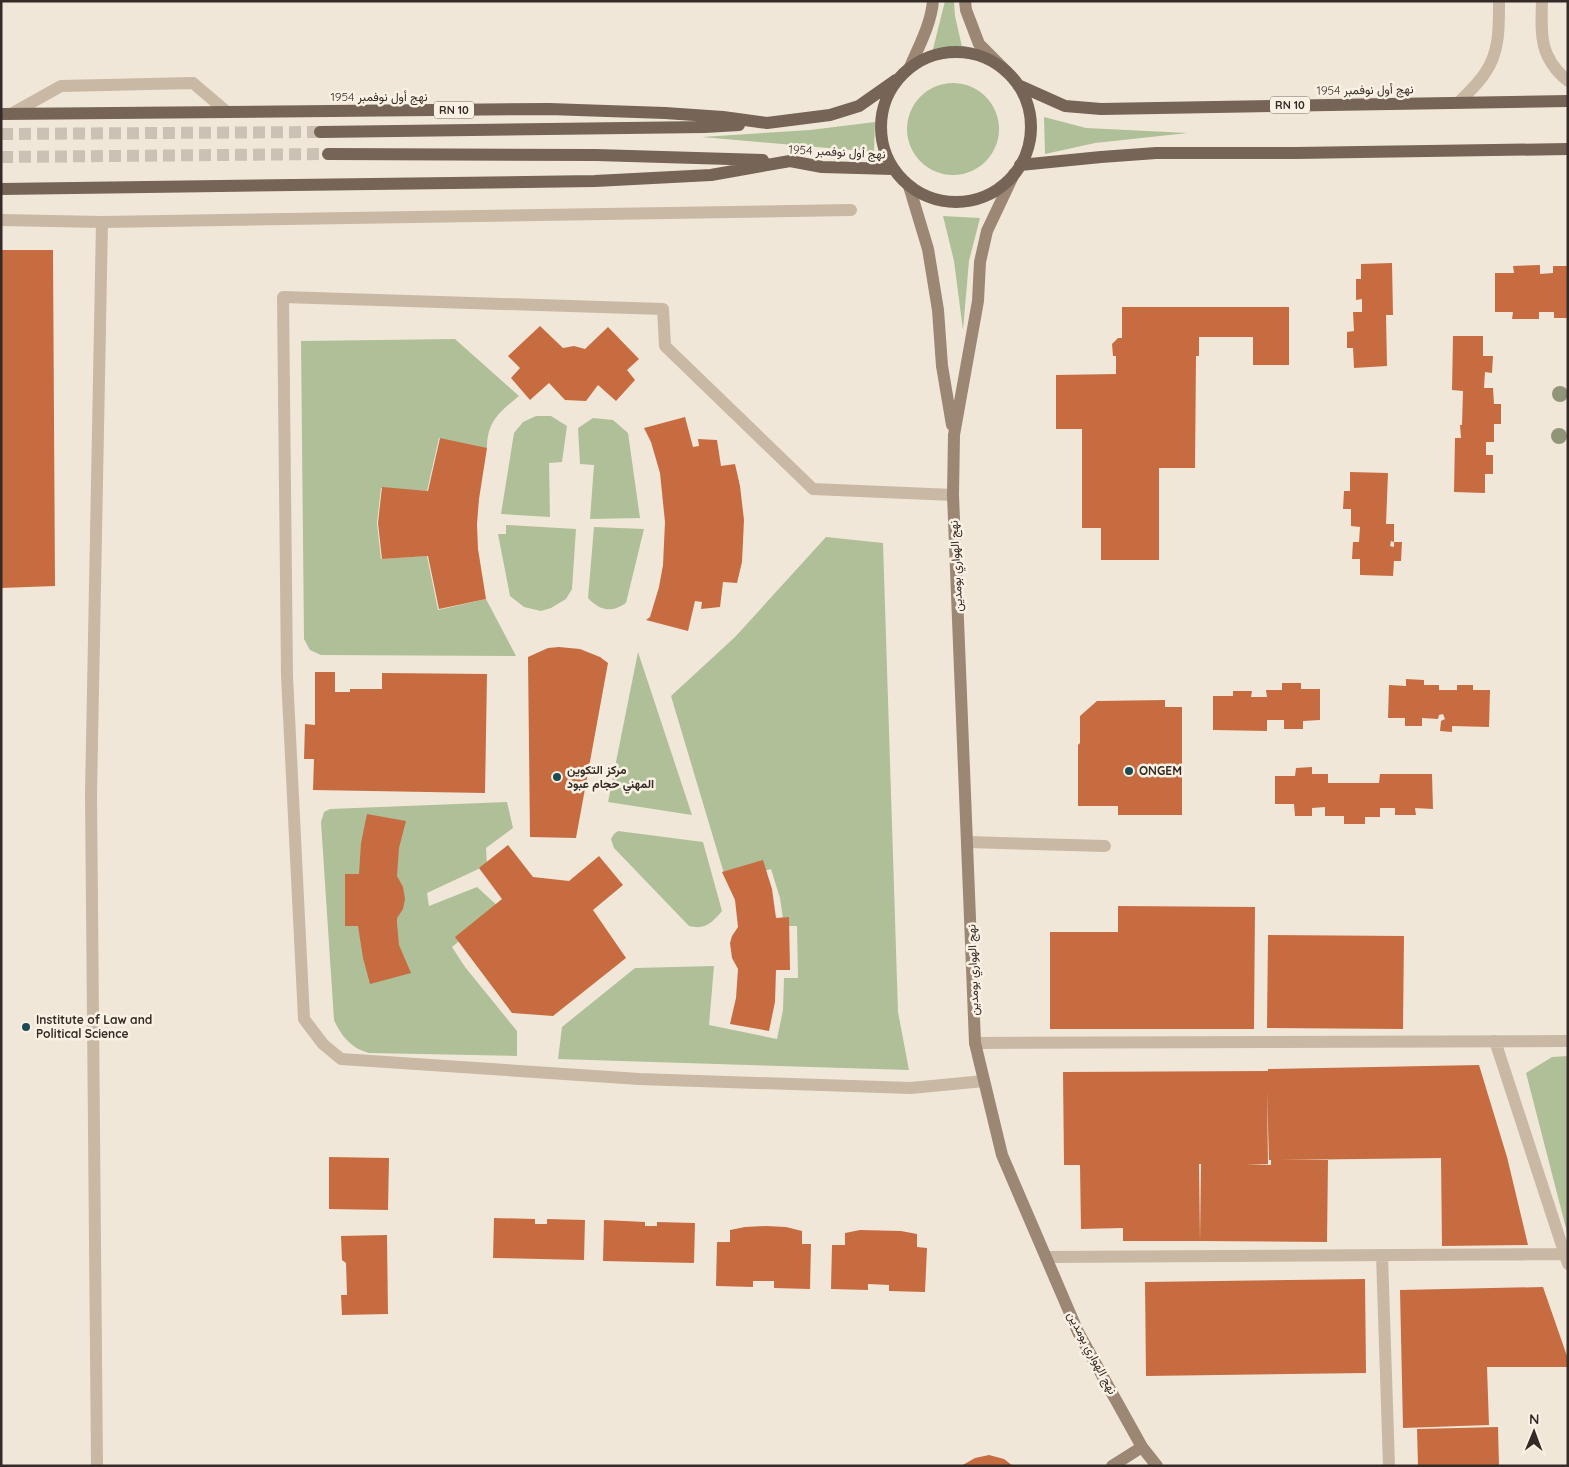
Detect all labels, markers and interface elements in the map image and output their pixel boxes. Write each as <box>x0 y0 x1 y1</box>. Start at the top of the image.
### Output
street label: نهج أول نوفمبر 1954 <box>1316 81 1414 100</box>
street label: نهج أول نوفمبر 1954 <box>330 89 428 106</box>
road number: RN 10 <box>1270 96 1310 114</box>
road number: RN 10 <box>434 102 474 118</box>
street label: نهج أول نوفمبر 1954 <box>788 141 886 164</box>
street label: نهج الهواري بومدين <box>946 520 968 612</box>
place label: مركز التكوين المهني حجام عبود <box>567 762 654 794</box>
place label: ONGEM <box>1139 763 1182 778</box>
marker: ONGEM <box>1123 765 1135 777</box>
marker: مركز التكوين المهني حجام عبود <box>551 771 563 783</box>
street label: نهج الهواري بومدين <box>963 924 985 1016</box>
place label: Institute of Law and Political Science <box>36 1012 152 1041</box>
marker: Institute of Law and Political Science <box>20 1021 32 1033</box>
street label: نهج الهواري بومدين <box>1062 1309 1121 1398</box>
north arrow <box>1509 1407 1559 1457</box>
text: N <box>1529 1410 1540 1428</box>

